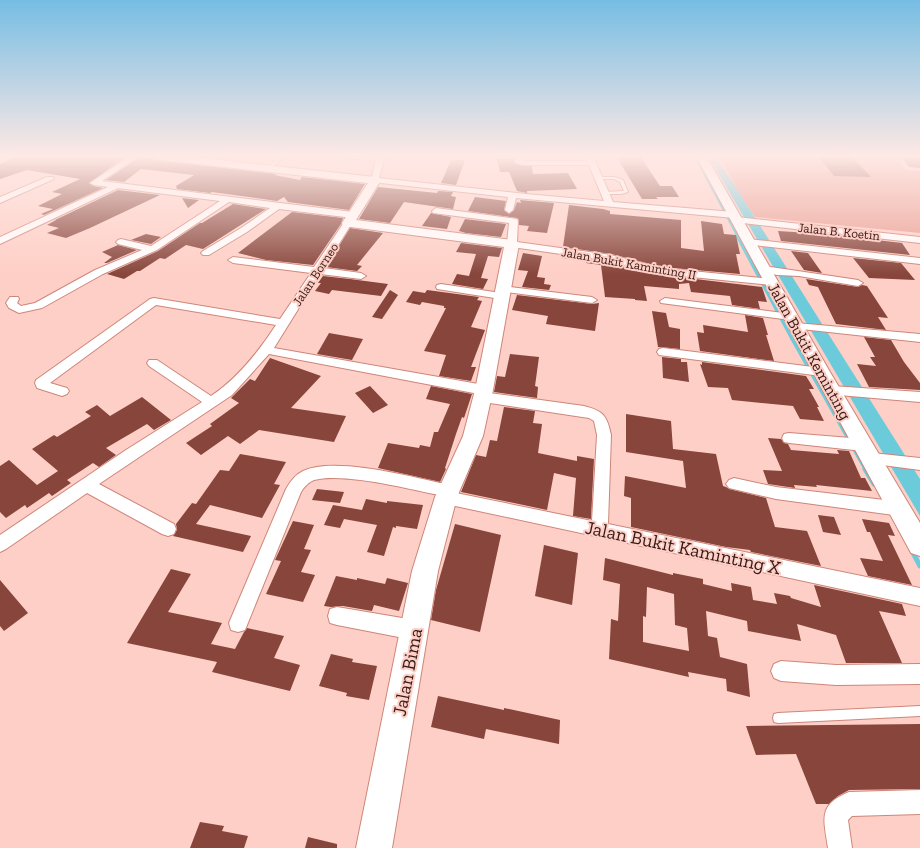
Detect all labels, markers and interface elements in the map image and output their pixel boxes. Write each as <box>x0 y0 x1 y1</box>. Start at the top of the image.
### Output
street label: Jalan B. Koetin <box>797 220 881 243</box>
street label: Jalan Borneo <box>289 240 342 309</box>
street label: Jalan Bukit Kaminting II <box>560 244 697 283</box>
street label: Jalan Bukit Keminting <box>764 279 855 423</box>
street label: Jalan Bukit Kaminting X <box>583 516 783 579</box>
street label: Jalan Bima <box>388 626 427 718</box>

